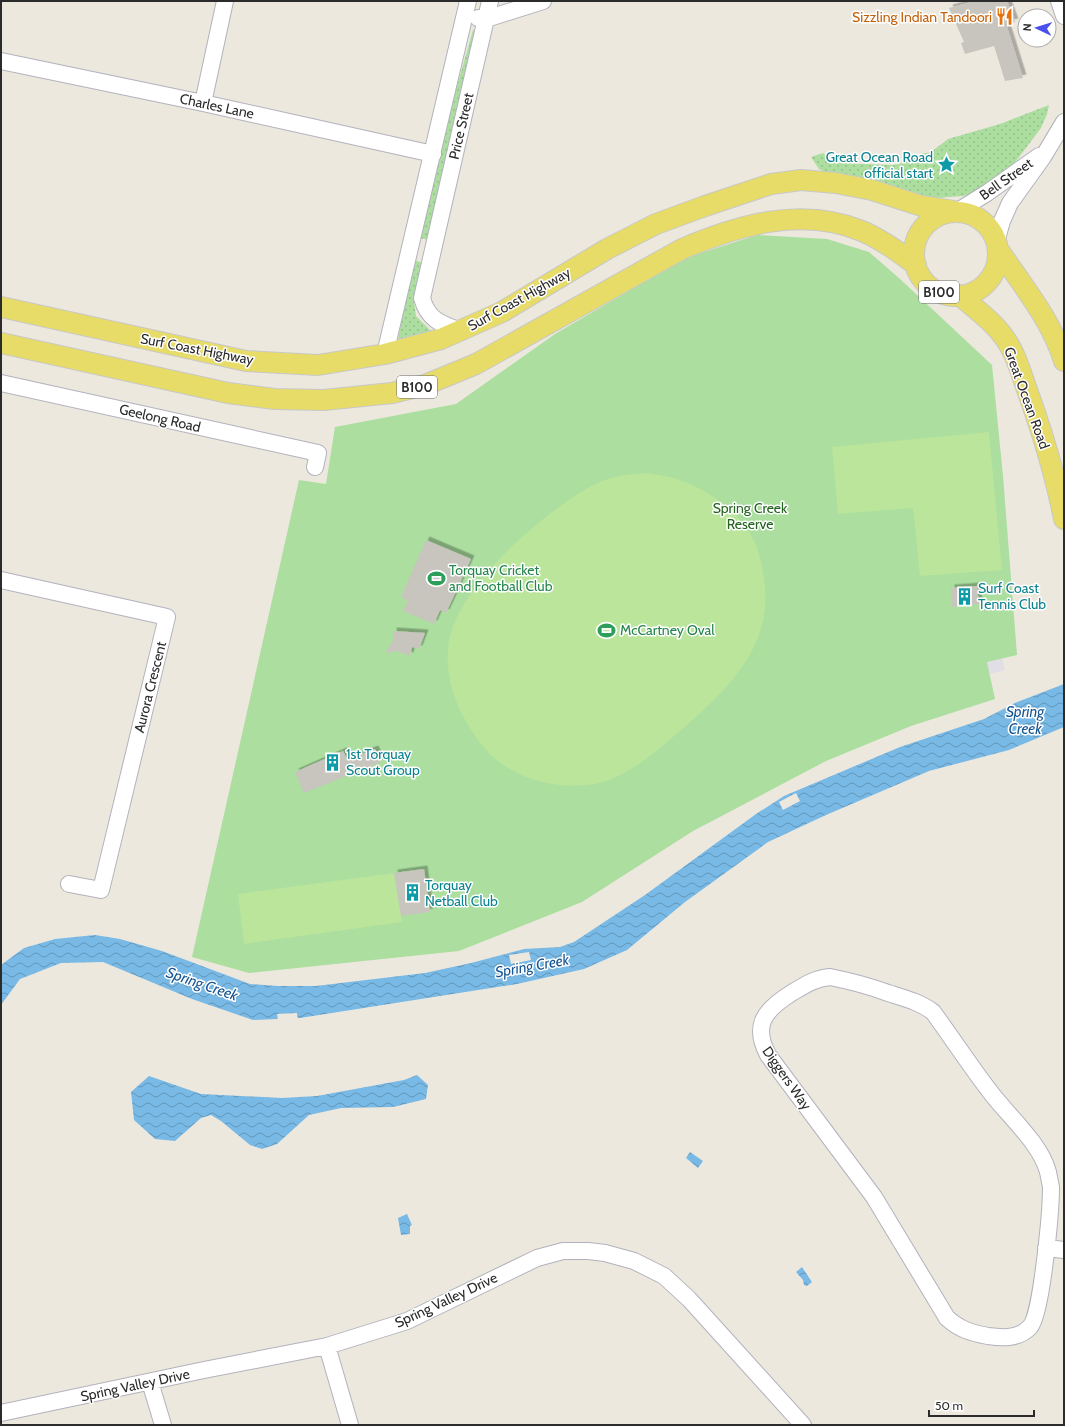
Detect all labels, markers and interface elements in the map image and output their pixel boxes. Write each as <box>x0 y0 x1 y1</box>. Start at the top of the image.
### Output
restaurant icon: Sizzling Indian Tandoori <box>995 7 1015 27</box>
place label: Sizzling Indian Tandoori <box>852 8 992 26</box>
north arrow <box>1017 8 1057 48</box>
text: N <box>1020 23 1034 32</box>
street label: Charles Lane <box>178 89 256 123</box>
street label: Price Street <box>445 91 477 161</box>
place label: Great Ocean Road official start <box>826 148 933 182</box>
street label: Bell Street <box>976 154 1036 204</box>
place icon: Great Ocean Road official start <box>936 155 956 175</box>
street label: Surf Coast Highway <box>464 263 574 335</box>
road number: B100 <box>919 281 959 303</box>
street label: Surf Coast Highway <box>139 329 255 369</box>
street label: Great Ocean Road <box>1000 344 1054 452</box>
road number: B100 <box>397 376 437 398</box>
street label: Geelong Road <box>118 400 202 436</box>
park label: Spring Creek Reserve <box>713 499 788 533</box>
place label: Torquay Cricket and Football Club <box>449 561 553 595</box>
sports icon: Torquay Cricket and Football Club <box>426 568 446 588</box>
place label: Surf Coast Tennis Club <box>978 579 1046 613</box>
building icon: Surf Coast Tennis Club <box>955 586 975 606</box>
sports icon: McCartney Oval <box>597 620 617 640</box>
place label: McCartney Oval <box>620 621 715 639</box>
street label: Aurora Crescent <box>130 639 170 735</box>
water label: Spring Creek <box>1006 703 1045 738</box>
place label: 1st Torquay Scout Group <box>346 745 420 779</box>
building icon: 1st Torquay Scout Group <box>323 752 343 772</box>
place label: Torquay Netball Club <box>425 876 498 910</box>
building icon: Torquay Netball Club <box>402 883 422 903</box>
water label: Spring Creek <box>494 951 571 981</box>
water label: Spring Creek <box>164 963 241 1005</box>
street label: Diggers Way <box>758 1043 816 1113</box>
street label: Spring Valley Drive <box>392 1268 500 1332</box>
street label: Spring Valley Drive <box>79 1365 191 1405</box>
scale bar <box>929 1392 1034 1418</box>
text: 50 m <box>935 1398 963 1413</box>

